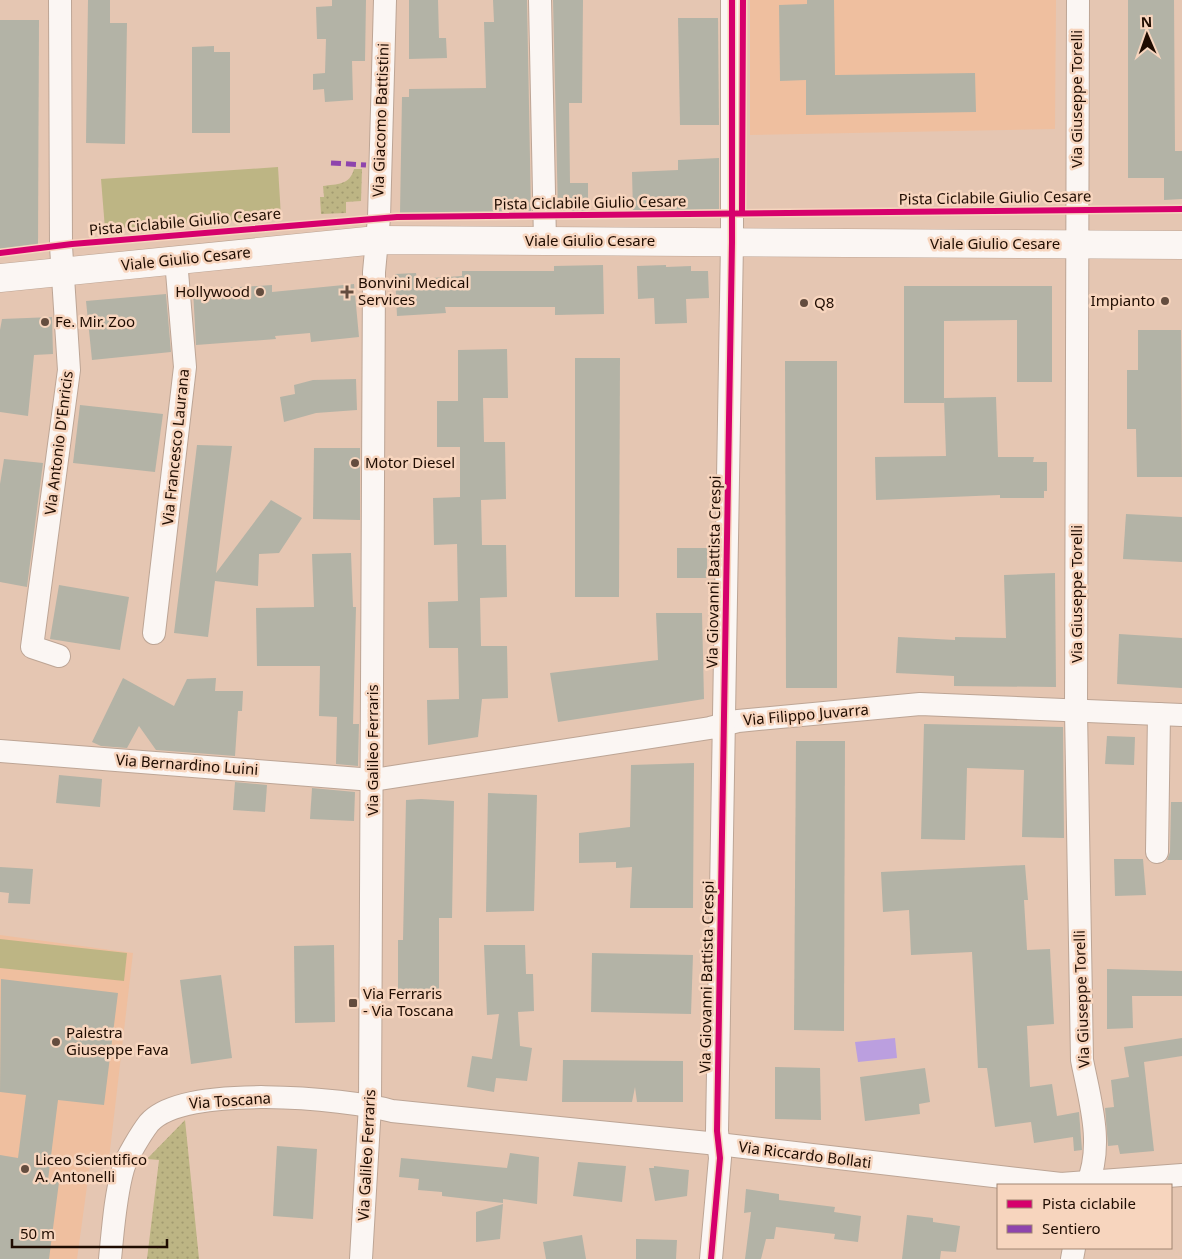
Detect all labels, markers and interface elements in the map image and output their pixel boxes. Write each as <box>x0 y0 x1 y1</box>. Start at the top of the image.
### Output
north arrow <box>1122 10 1172 60</box>
text: N <box>1141 12 1153 31</box>
street label: Via Giuseppe Torelli <box>1066 30 1086 168</box>
street label: Via Giacomo Battistini <box>367 43 393 197</box>
street label: Pista Ciclabile Giulio Cesare <box>898 185 1091 209</box>
street label: Pista Ciclabile Giulio Cesare <box>493 190 686 214</box>
street label: Pista Ciclabile Giulio Cesare <box>88 203 282 239</box>
street label: Viale Giulio Cesare <box>525 230 655 250</box>
street label: Viale Giulio Cesare <box>930 233 1060 253</box>
street label: Viale Giulio Cesare <box>120 241 252 275</box>
place label: Bonvini Medical Services <box>358 272 469 309</box>
place label: Hollywood <box>175 281 250 301</box>
marker: Bonvini Medical Services <box>340 285 354 299</box>
marker: Hollywood <box>254 286 266 298</box>
place label: Impianto <box>1091 290 1155 310</box>
place label: Q8 <box>814 292 834 312</box>
marker: Impianto <box>1159 295 1171 307</box>
marker: Q8 <box>798 297 810 309</box>
place label: Fe. Mir. Zoo <box>55 311 135 331</box>
marker: Fe. Mir. Zoo <box>39 316 51 328</box>
street label: Via Francesco Laurana <box>157 368 193 526</box>
street label: Via Antonio D'Enricis <box>39 370 77 516</box>
place label: Motor Diesel <box>365 452 455 472</box>
marker: Motor Diesel <box>349 457 361 469</box>
street label: Via Giovanni Battista Crespi <box>701 475 725 669</box>
street label: Via Giuseppe Torelli <box>1066 525 1086 663</box>
street label: Via Galileo Ferraris <box>362 684 382 816</box>
street label: Via Filippo Juvarra <box>742 699 870 729</box>
street label: Via Bernardino Luini <box>115 749 259 779</box>
street label: Via Giovanni Battista Crespi <box>694 880 718 1074</box>
street label: Via Giuseppe Torelli <box>1069 930 1093 1068</box>
place label: Via Ferraris - Via Toscana <box>363 983 454 1020</box>
marker: Via Ferraris - Via Toscana <box>347 997 359 1009</box>
place label: Palestra Giuseppe Fava <box>66 1022 169 1059</box>
marker: Palestra Giuseppe Fava <box>50 1036 62 1048</box>
street label: Via Toscana <box>188 1087 272 1113</box>
street label: Via Galileo Ferraris <box>353 1089 379 1221</box>
street label: Via Riccardo Bollati <box>738 1136 873 1172</box>
place label: Liceo Scientifico A. Antonelli <box>35 1149 147 1186</box>
marker: Liceo Scientifico A. Antonelli <box>19 1163 31 1175</box>
legend <box>997 1184 1172 1249</box>
text: Pista ciclabile <box>1042 1193 1136 1213</box>
scale bar <box>12 1216 168 1248</box>
text: Sentiero <box>1042 1218 1101 1238</box>
text: 50 m <box>20 1223 55 1243</box>

